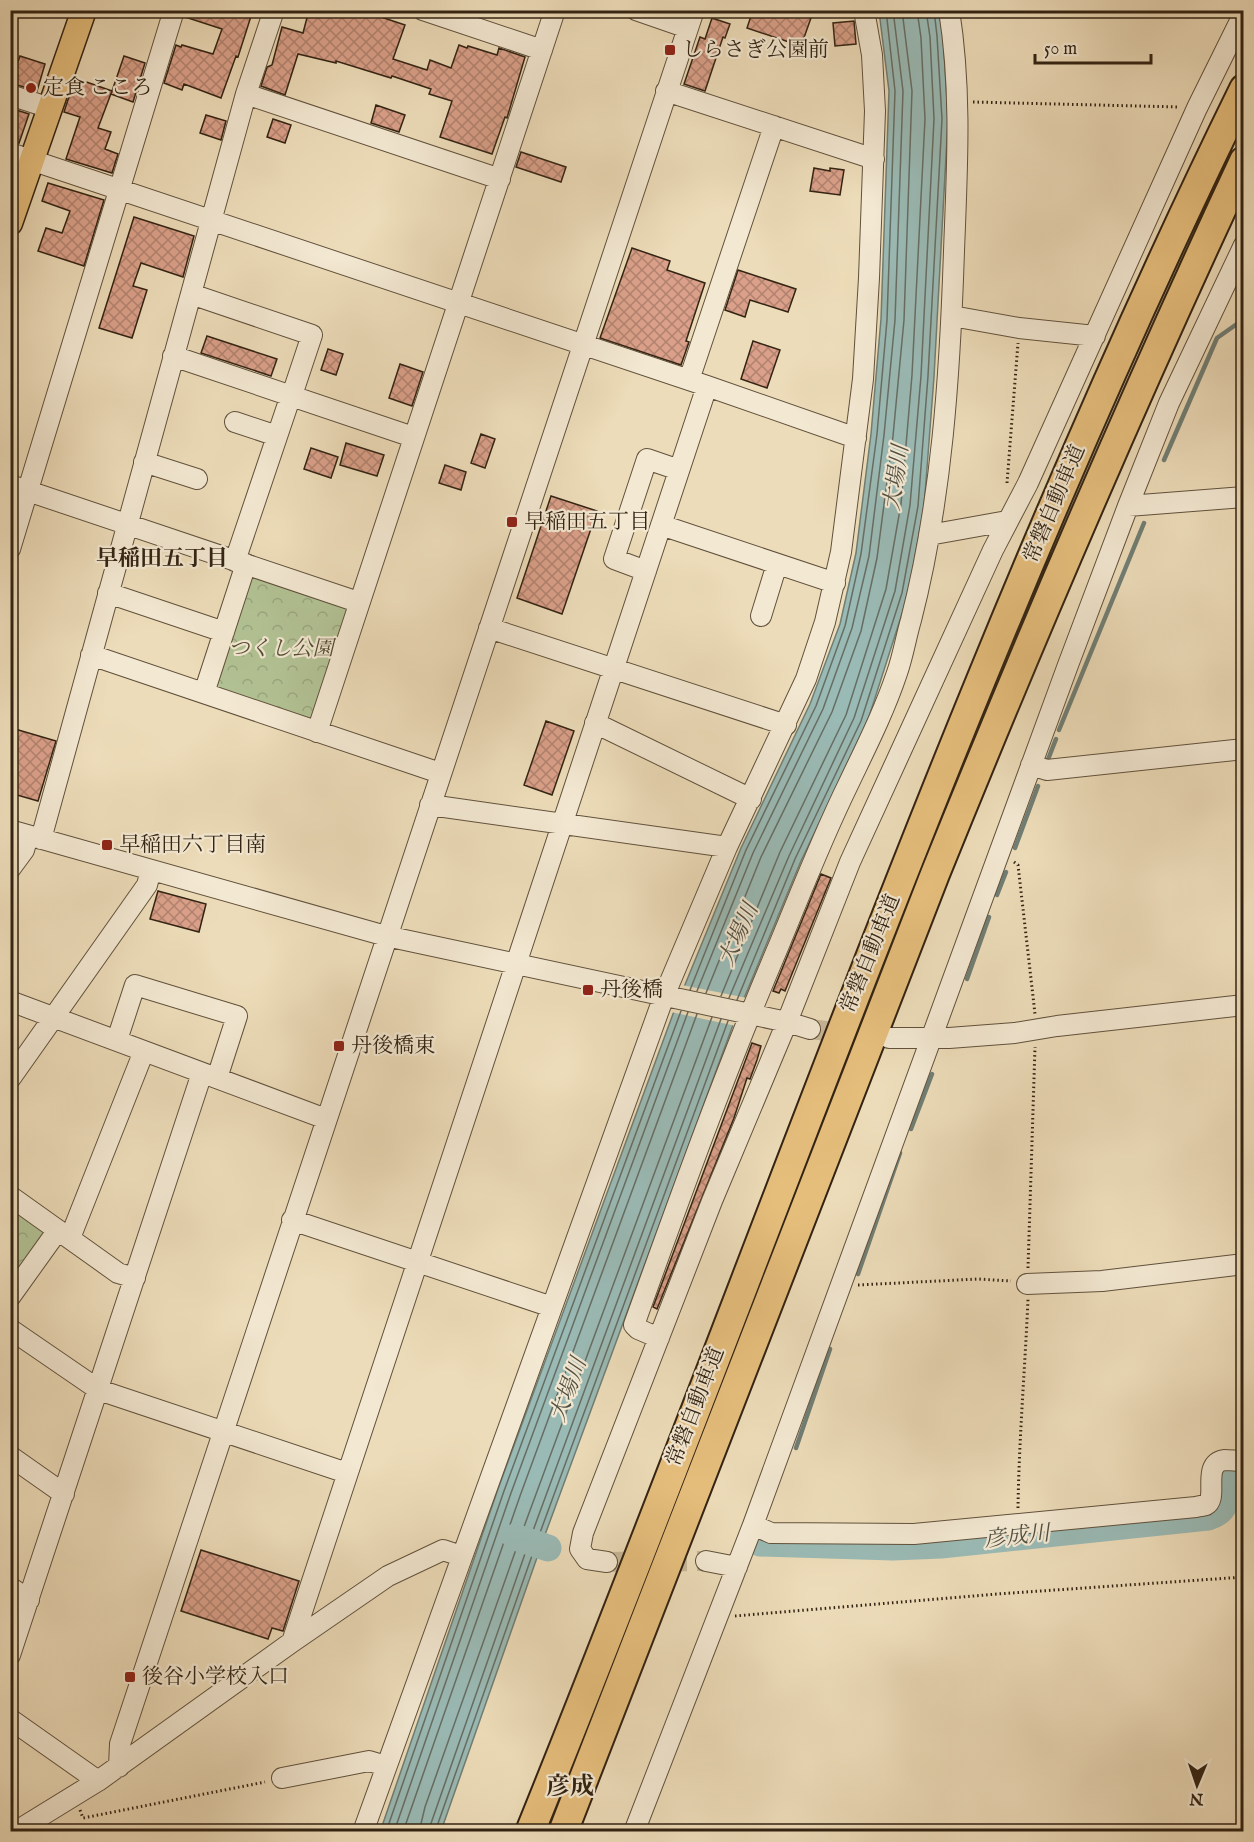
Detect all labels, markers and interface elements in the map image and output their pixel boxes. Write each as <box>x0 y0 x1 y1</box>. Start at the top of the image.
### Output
scale bar <box>1035 27 1150 65</box>
place label: しらさぎ公園前 <box>682 37 829 64</box>
text: 50 m <box>1044 38 1077 61</box>
marker: しらさぎ公園前 <box>663 43 677 57</box>
place label: 定食 こころ <box>43 75 153 102</box>
marker: 定食 こころ <box>24 81 38 95</box>
water label: 大場川 <box>879 441 916 513</box>
street label: 常磐自動車道 <box>1018 441 1092 567</box>
place label: 早稲田五丁目 <box>524 509 650 536</box>
marker: 早稲田五丁目 <box>505 515 519 529</box>
district label: 早稲田五丁目 <box>96 545 228 573</box>
park label: つくし公園 <box>229 636 336 663</box>
place label: 早稲田六丁目南 <box>119 832 266 859</box>
marker: 早稲田六丁目南 <box>100 838 114 852</box>
street label: 常磐自動車道 <box>835 891 907 1017</box>
water label: 大場川 <box>713 897 766 971</box>
place label: 丹後橋 <box>600 977 663 1004</box>
marker: 丹後橋 <box>581 983 595 997</box>
place label: 丹後橋東 <box>351 1033 435 1060</box>
marker: 丹後橋東 <box>332 1039 346 1053</box>
street label: 常磐自動車道 <box>661 1343 731 1471</box>
water label: 大場川 <box>545 1352 594 1426</box>
water label: 彦成川 <box>983 1519 1053 1554</box>
place label: 後谷小学校入口 <box>142 1664 289 1691</box>
marker: 後谷小学校入口 <box>123 1670 137 1684</box>
north arrow <box>1167 1755 1227 1815</box>
district label: 彦成 <box>546 1772 594 1803</box>
text: N <box>1189 1788 1205 1808</box>

